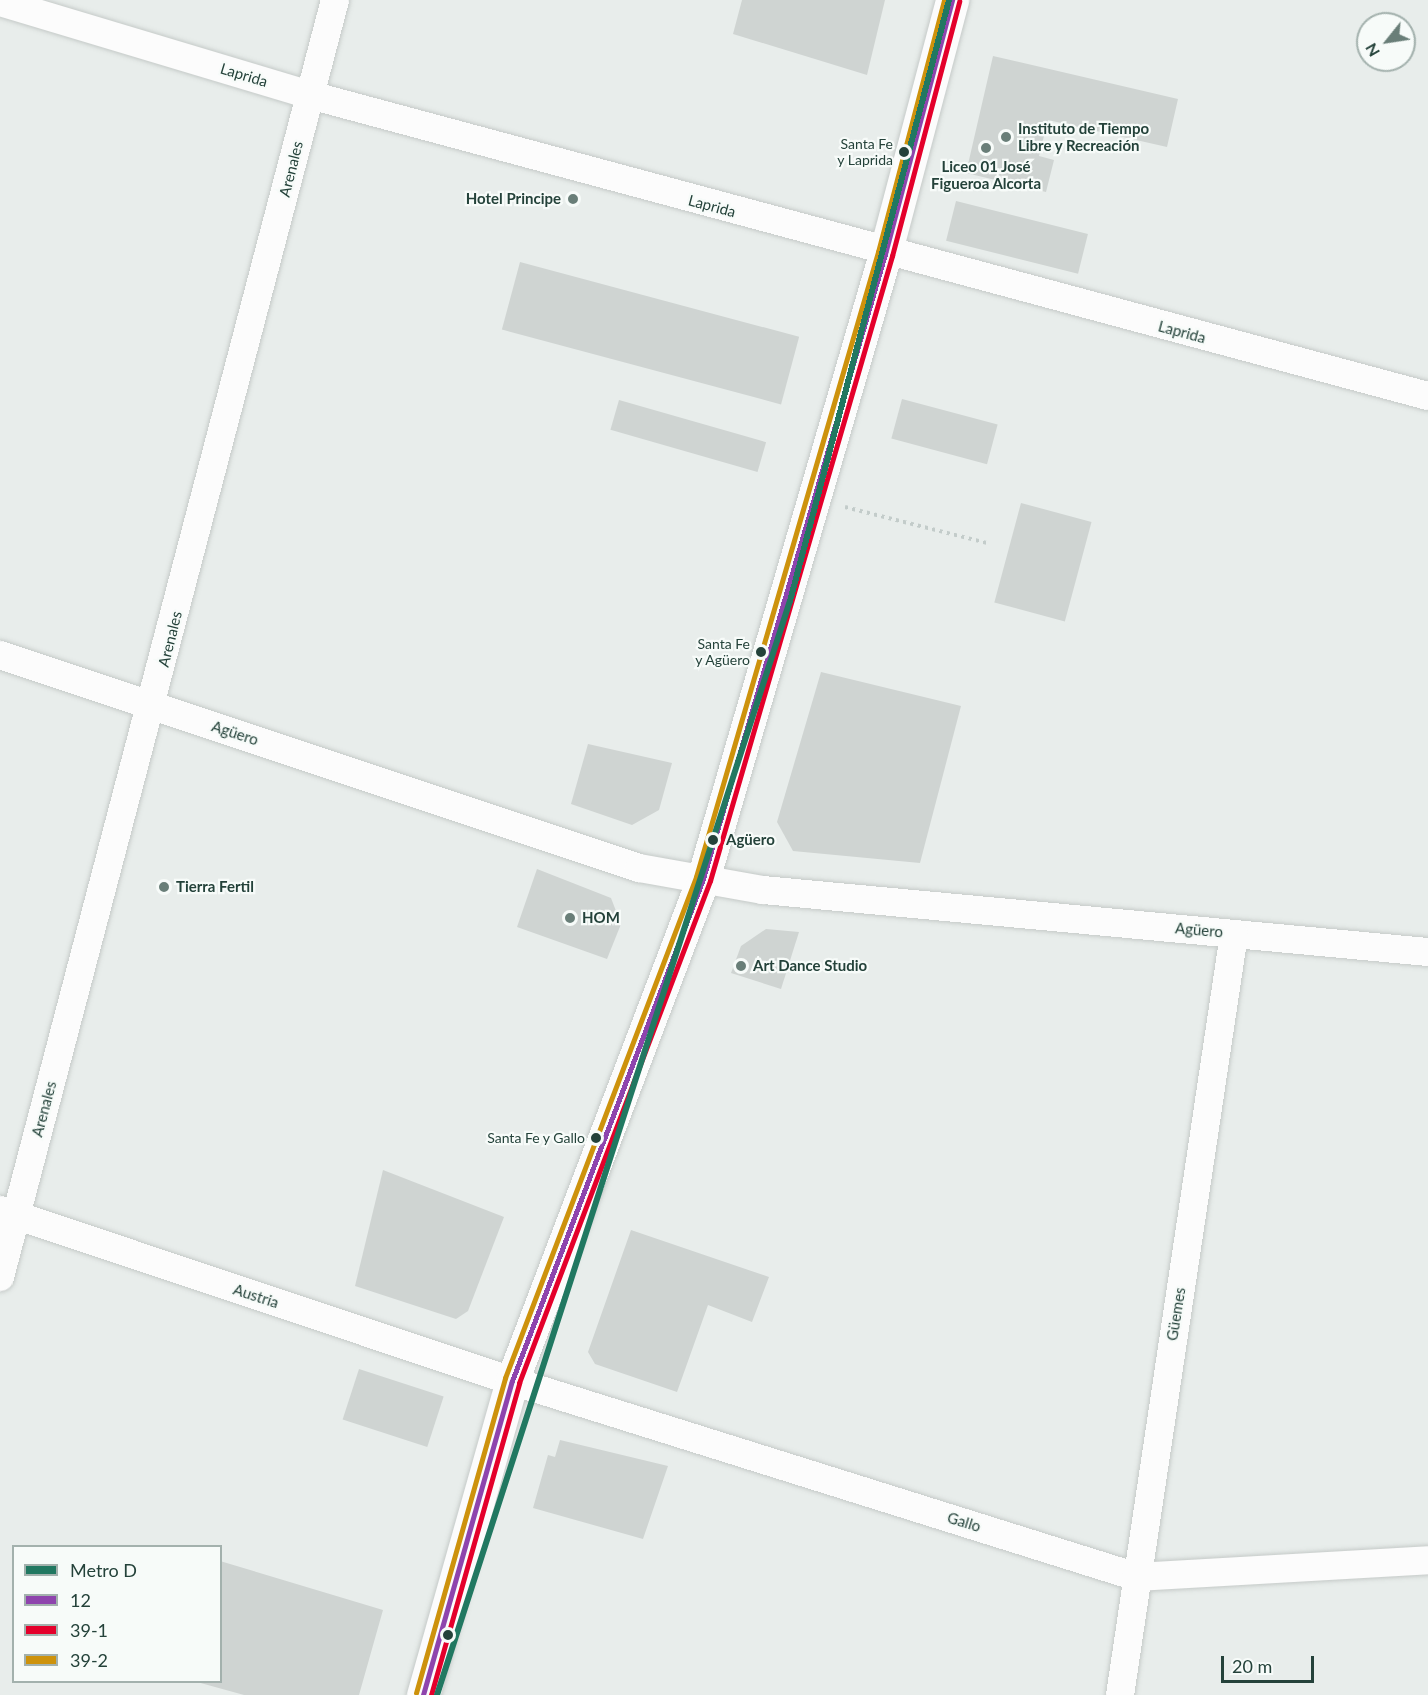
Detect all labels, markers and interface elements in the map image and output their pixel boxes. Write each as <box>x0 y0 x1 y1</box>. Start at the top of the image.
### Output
north arrow <box>1356 12 1416 72</box>
text: N <box>1360 40 1383 60</box>
street label: Laprida <box>218 59 270 91</box>
place label: Instituto de Tiempo Libre y Recreación <box>1018 119 1149 154</box>
marker: Instituto de Tiempo Libre y Recreación <box>999 130 1013 144</box>
place label: Santa Fe y Laprida <box>837 136 893 168</box>
street label: Arenales <box>275 139 307 199</box>
marker: Liceo 01 José Figueroa Alcorta <box>979 141 993 155</box>
marker: Santa Fe y Laprida <box>898 146 910 158</box>
place label: Liceo 01 José Figueroa Alcorta <box>931 157 1041 192</box>
place label: Hotel Principe <box>466 190 561 208</box>
street label: Laprida <box>686 191 738 221</box>
marker: Hotel Principe <box>566 192 580 206</box>
street label: Laprida <box>1156 317 1208 347</box>
street label: Arenales <box>154 609 186 669</box>
place label: Santa Fe y Agüero <box>694 636 750 668</box>
marker: Santa Fe y Agüero <box>755 646 767 658</box>
street label: Agüero <box>209 717 261 749</box>
marker: Agüero <box>704 831 722 849</box>
place label: Agüero <box>726 831 775 849</box>
place label: Tierra Fertil <box>176 878 254 896</box>
marker: Tierra Fertil <box>157 880 171 894</box>
place label: HOM <box>582 909 620 927</box>
marker: HOM <box>563 911 577 925</box>
street label: Agüero <box>1174 919 1224 941</box>
place label: Art Dance Studio <box>753 957 867 975</box>
marker: Art Dance Studio <box>734 959 748 973</box>
street label: Arenales <box>28 1079 60 1139</box>
place label: Santa Fe y Gallo <box>486 1130 585 1146</box>
marker: Santa Fe y Gallo <box>590 1132 602 1144</box>
street label: Austria <box>231 1280 281 1312</box>
street label: Güemes <box>1163 1286 1189 1342</box>
street label: Gallo <box>945 1508 983 1536</box>
legend <box>12 1545 222 1683</box>
text: Metro D <box>70 1559 137 1581</box>
text: 12 <box>70 1589 91 1611</box>
text: 39-1 <box>70 1619 108 1641</box>
unlabelled marker <box>442 1629 454 1641</box>
scale bar <box>1224 1644 1317 1682</box>
text: 39-2 <box>70 1649 108 1671</box>
text: 20 m <box>1232 1655 1272 1677</box>

